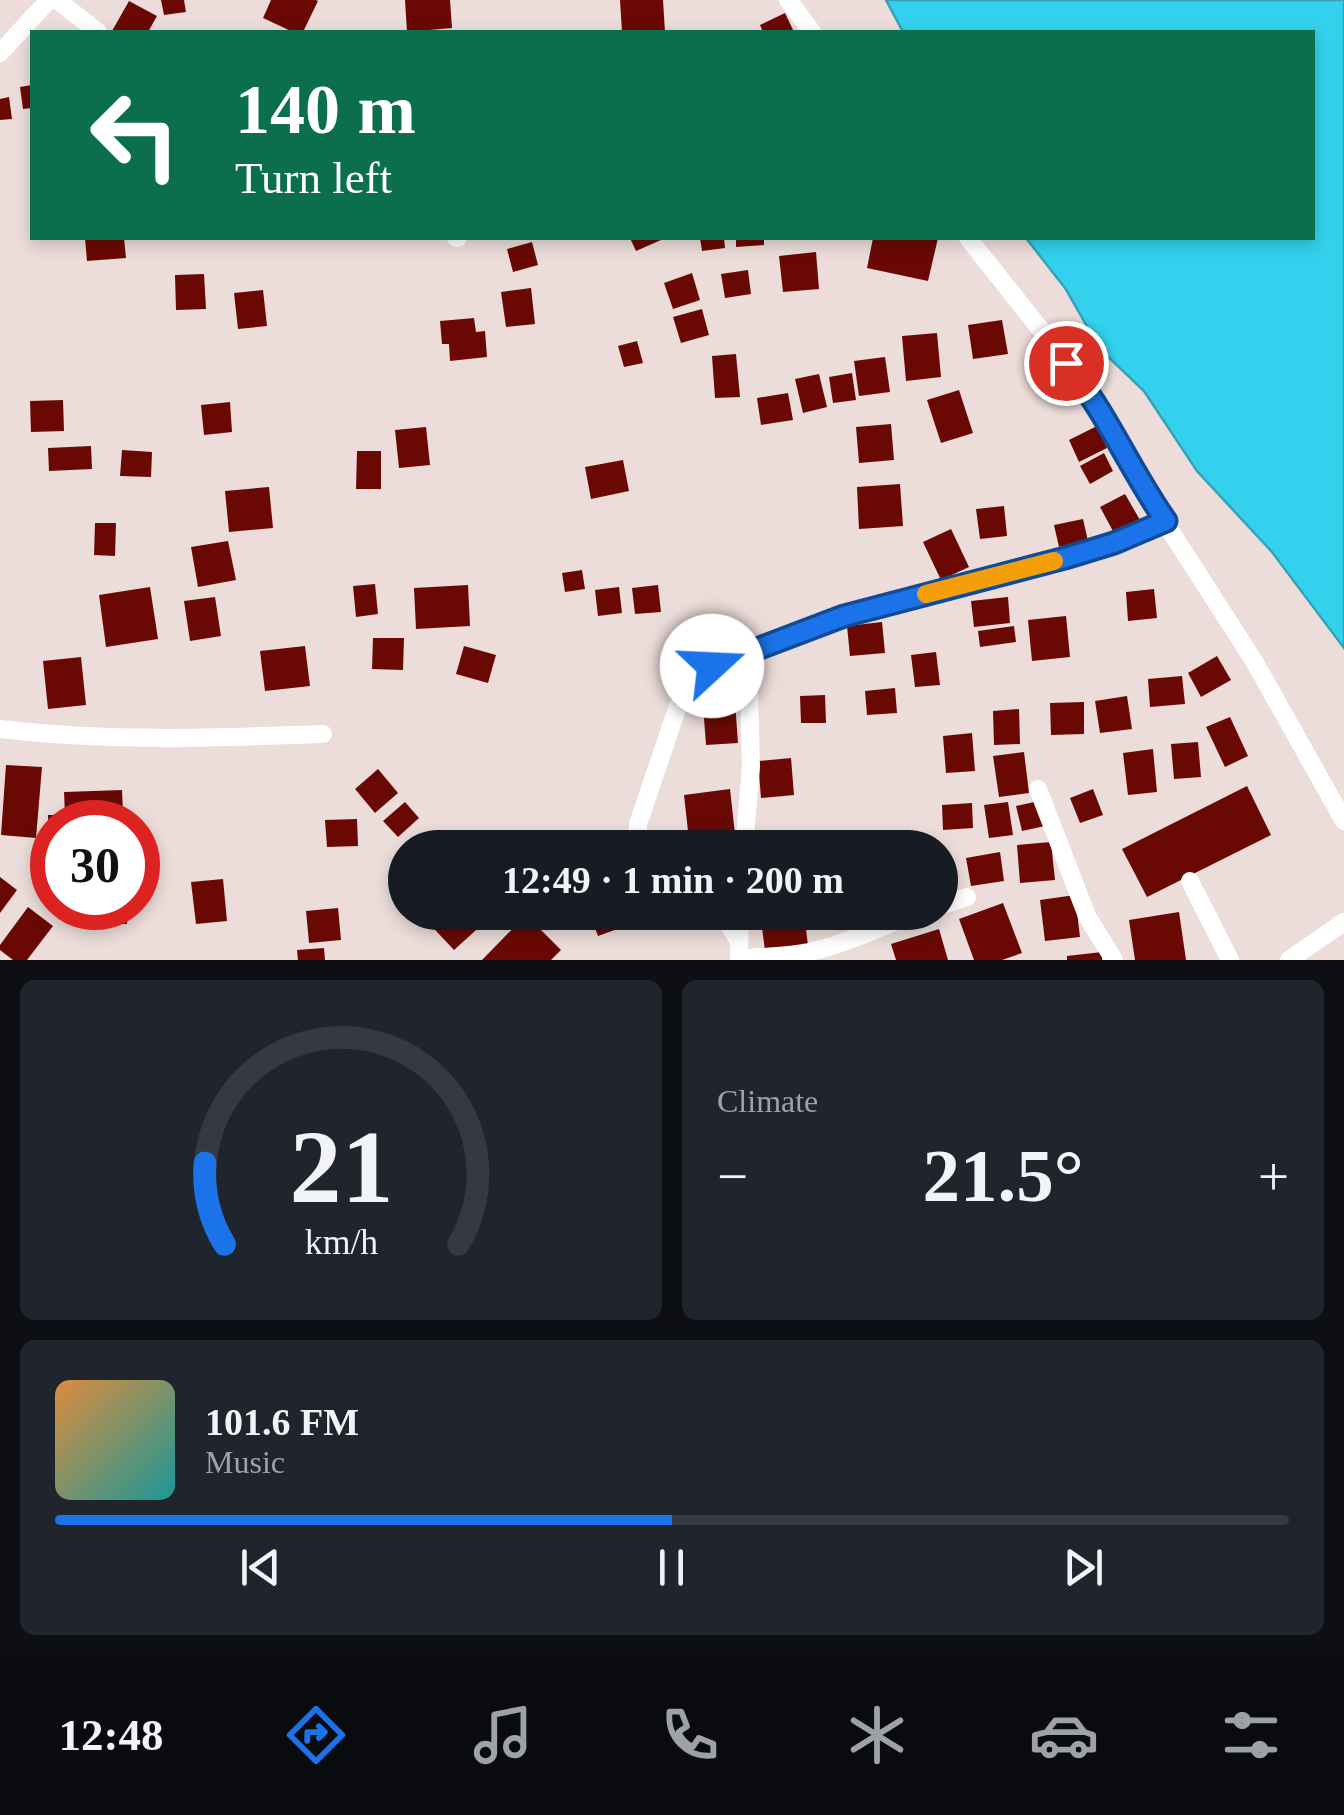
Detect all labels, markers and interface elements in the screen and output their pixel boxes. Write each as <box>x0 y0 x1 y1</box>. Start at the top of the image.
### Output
icon: left <box>70 70 200 200</box>
text: 140 m <box>235 71 416 148</box>
text: Turn left <box>235 153 392 203</box>
pin <box>1024 321 1109 406</box>
icon: arrive <box>1039 336 1094 391</box>
position arrow <box>660 614 764 718</box>
speed limit sign: 30 <box>30 800 160 930</box>
text: 12:49 · 1 min · 200 m <box>502 859 844 901</box>
text: Climate <box>717 1083 818 1119</box>
text: 21 <box>289 1109 393 1224</box>
text: 21.5° <box>922 1134 1084 1217</box>
text: − <box>717 1146 748 1207</box>
text: + <box>1258 1146 1289 1207</box>
text: km/h <box>304 1222 378 1262</box>
text: 101.6 FM <box>205 1401 359 1443</box>
text: Music <box>205 1444 285 1480</box>
icon: previous <box>233 1540 288 1595</box>
icon: pause <box>644 1540 699 1595</box>
icon: next <box>1056 1540 1111 1595</box>
icon: directions <box>281 1700 351 1770</box>
icon: music <box>468 1700 538 1770</box>
icon: phone <box>655 1700 725 1770</box>
icon: climate <box>842 1700 912 1770</box>
icon: car <box>1029 1700 1099 1770</box>
icon: filters <box>1216 1700 1286 1770</box>
text: 12:48 <box>59 1710 164 1760</box>

